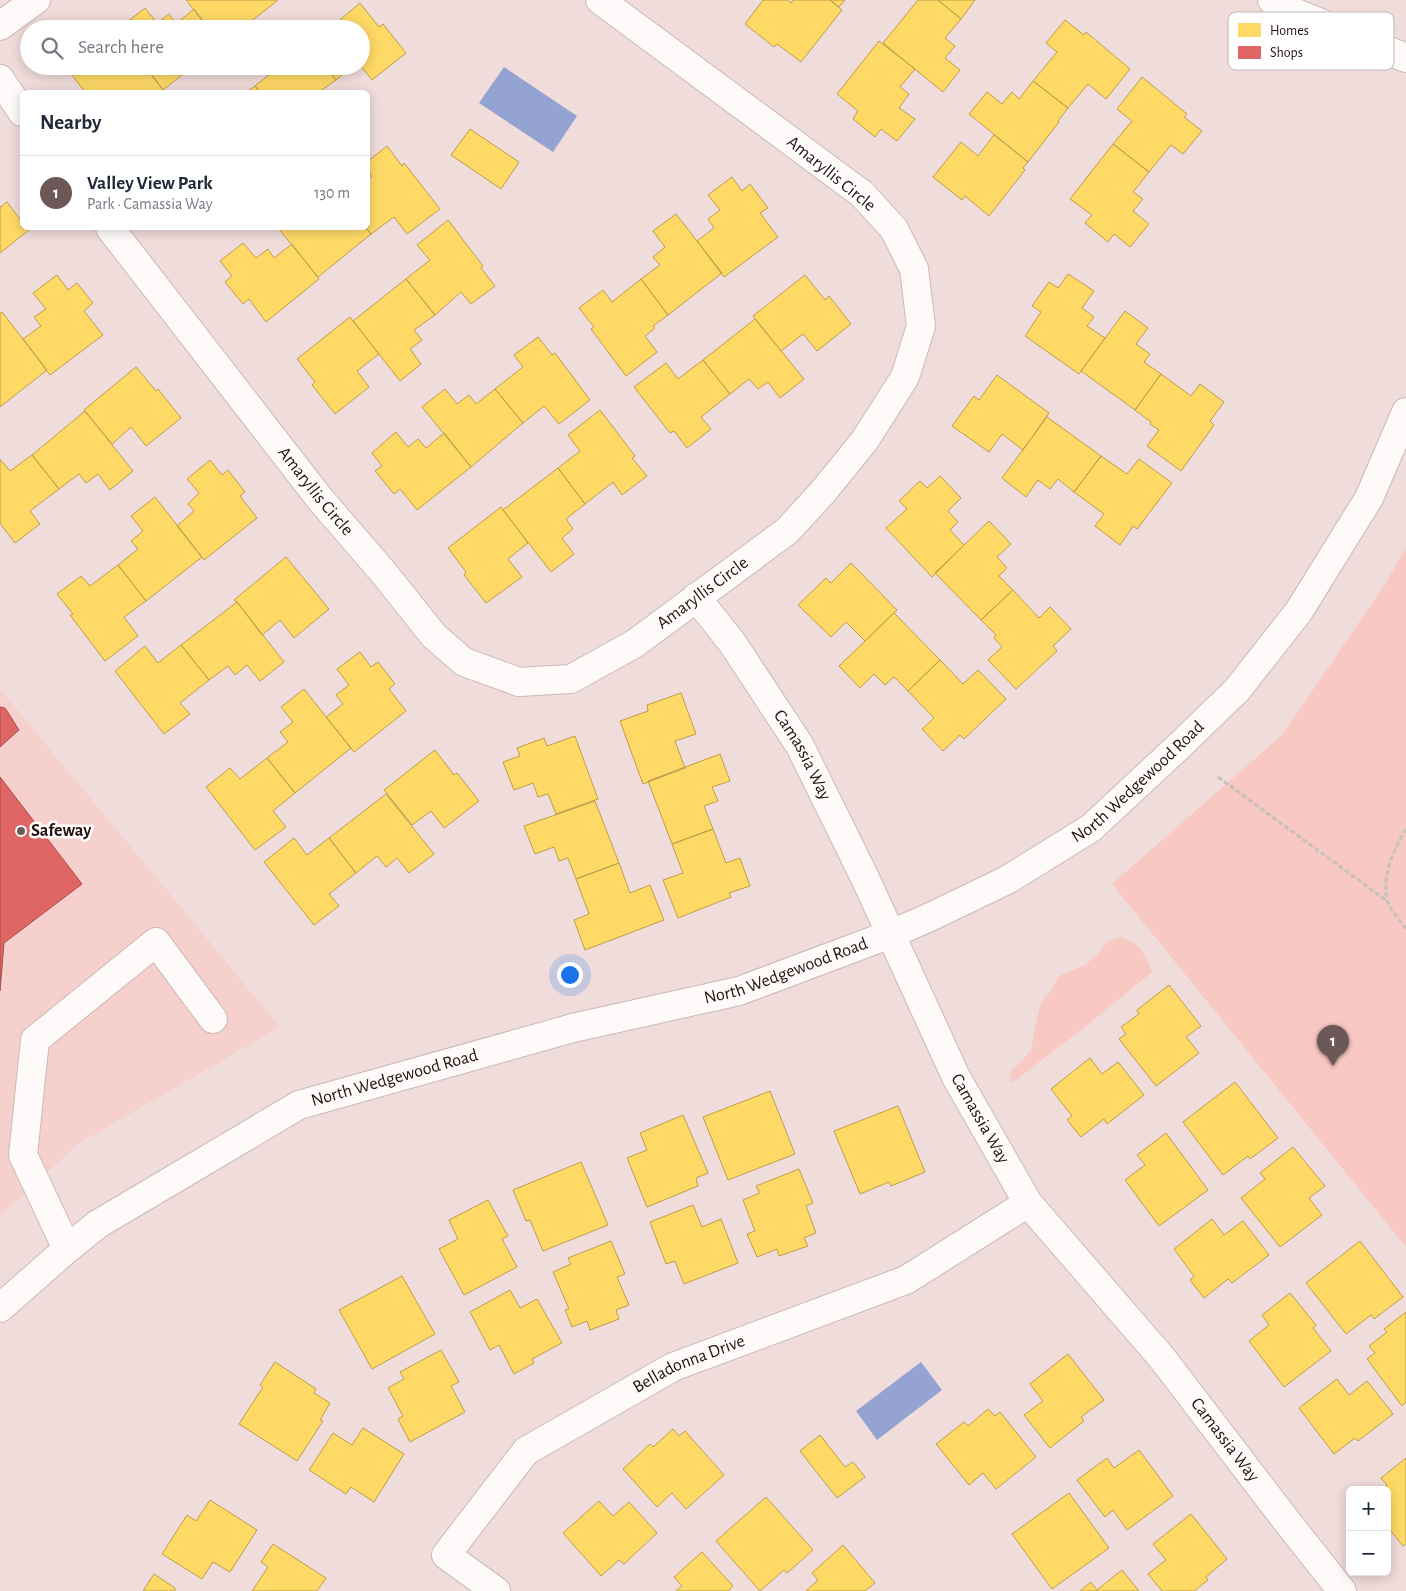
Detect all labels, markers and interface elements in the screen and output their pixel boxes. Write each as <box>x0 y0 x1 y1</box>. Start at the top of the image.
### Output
legend <box>1228 12 1394 70</box>
search box <box>20 20 370 75</box>
text: Homes <box>1270 24 1309 38</box>
icon: search <box>38 34 66 62</box>
text: Search here <box>78 38 164 57</box>
text: Shops <box>1270 46 1303 60</box>
text: Nearby <box>40 112 101 133</box>
street label: Amaryllis Circle <box>783 133 879 215</box>
text: Valley View Park <box>87 174 213 193</box>
text: 1 <box>53 185 59 201</box>
text: 130 m <box>314 185 350 201</box>
text: Park · Camassia Way <box>87 196 213 212</box>
street label: Amaryllis Circle <box>274 444 357 539</box>
street label: Amaryllis Circle <box>654 554 752 633</box>
street label: Camassia Way <box>770 707 834 803</box>
street label: North Wedgewood Road <box>1069 718 1208 847</box>
place label: Safeway <box>31 822 92 840</box>
marker: Safeway <box>15 825 27 837</box>
street label: North Wedgewood Road <box>702 935 870 1008</box>
your location <box>557 962 583 988</box>
pin: 1 <box>1317 1025 1349 1066</box>
street label: North Wedgewood Road <box>309 1046 480 1110</box>
street label: Camassia Way <box>947 1071 1013 1167</box>
street label: Belladonna Drive <box>630 1332 747 1397</box>
street label: Camassia Way <box>1187 1395 1262 1485</box>
map controls <box>1346 1486 1391 1576</box>
button: + <box>1346 1486 1391 1531</box>
button: − <box>1346 1531 1391 1576</box>

